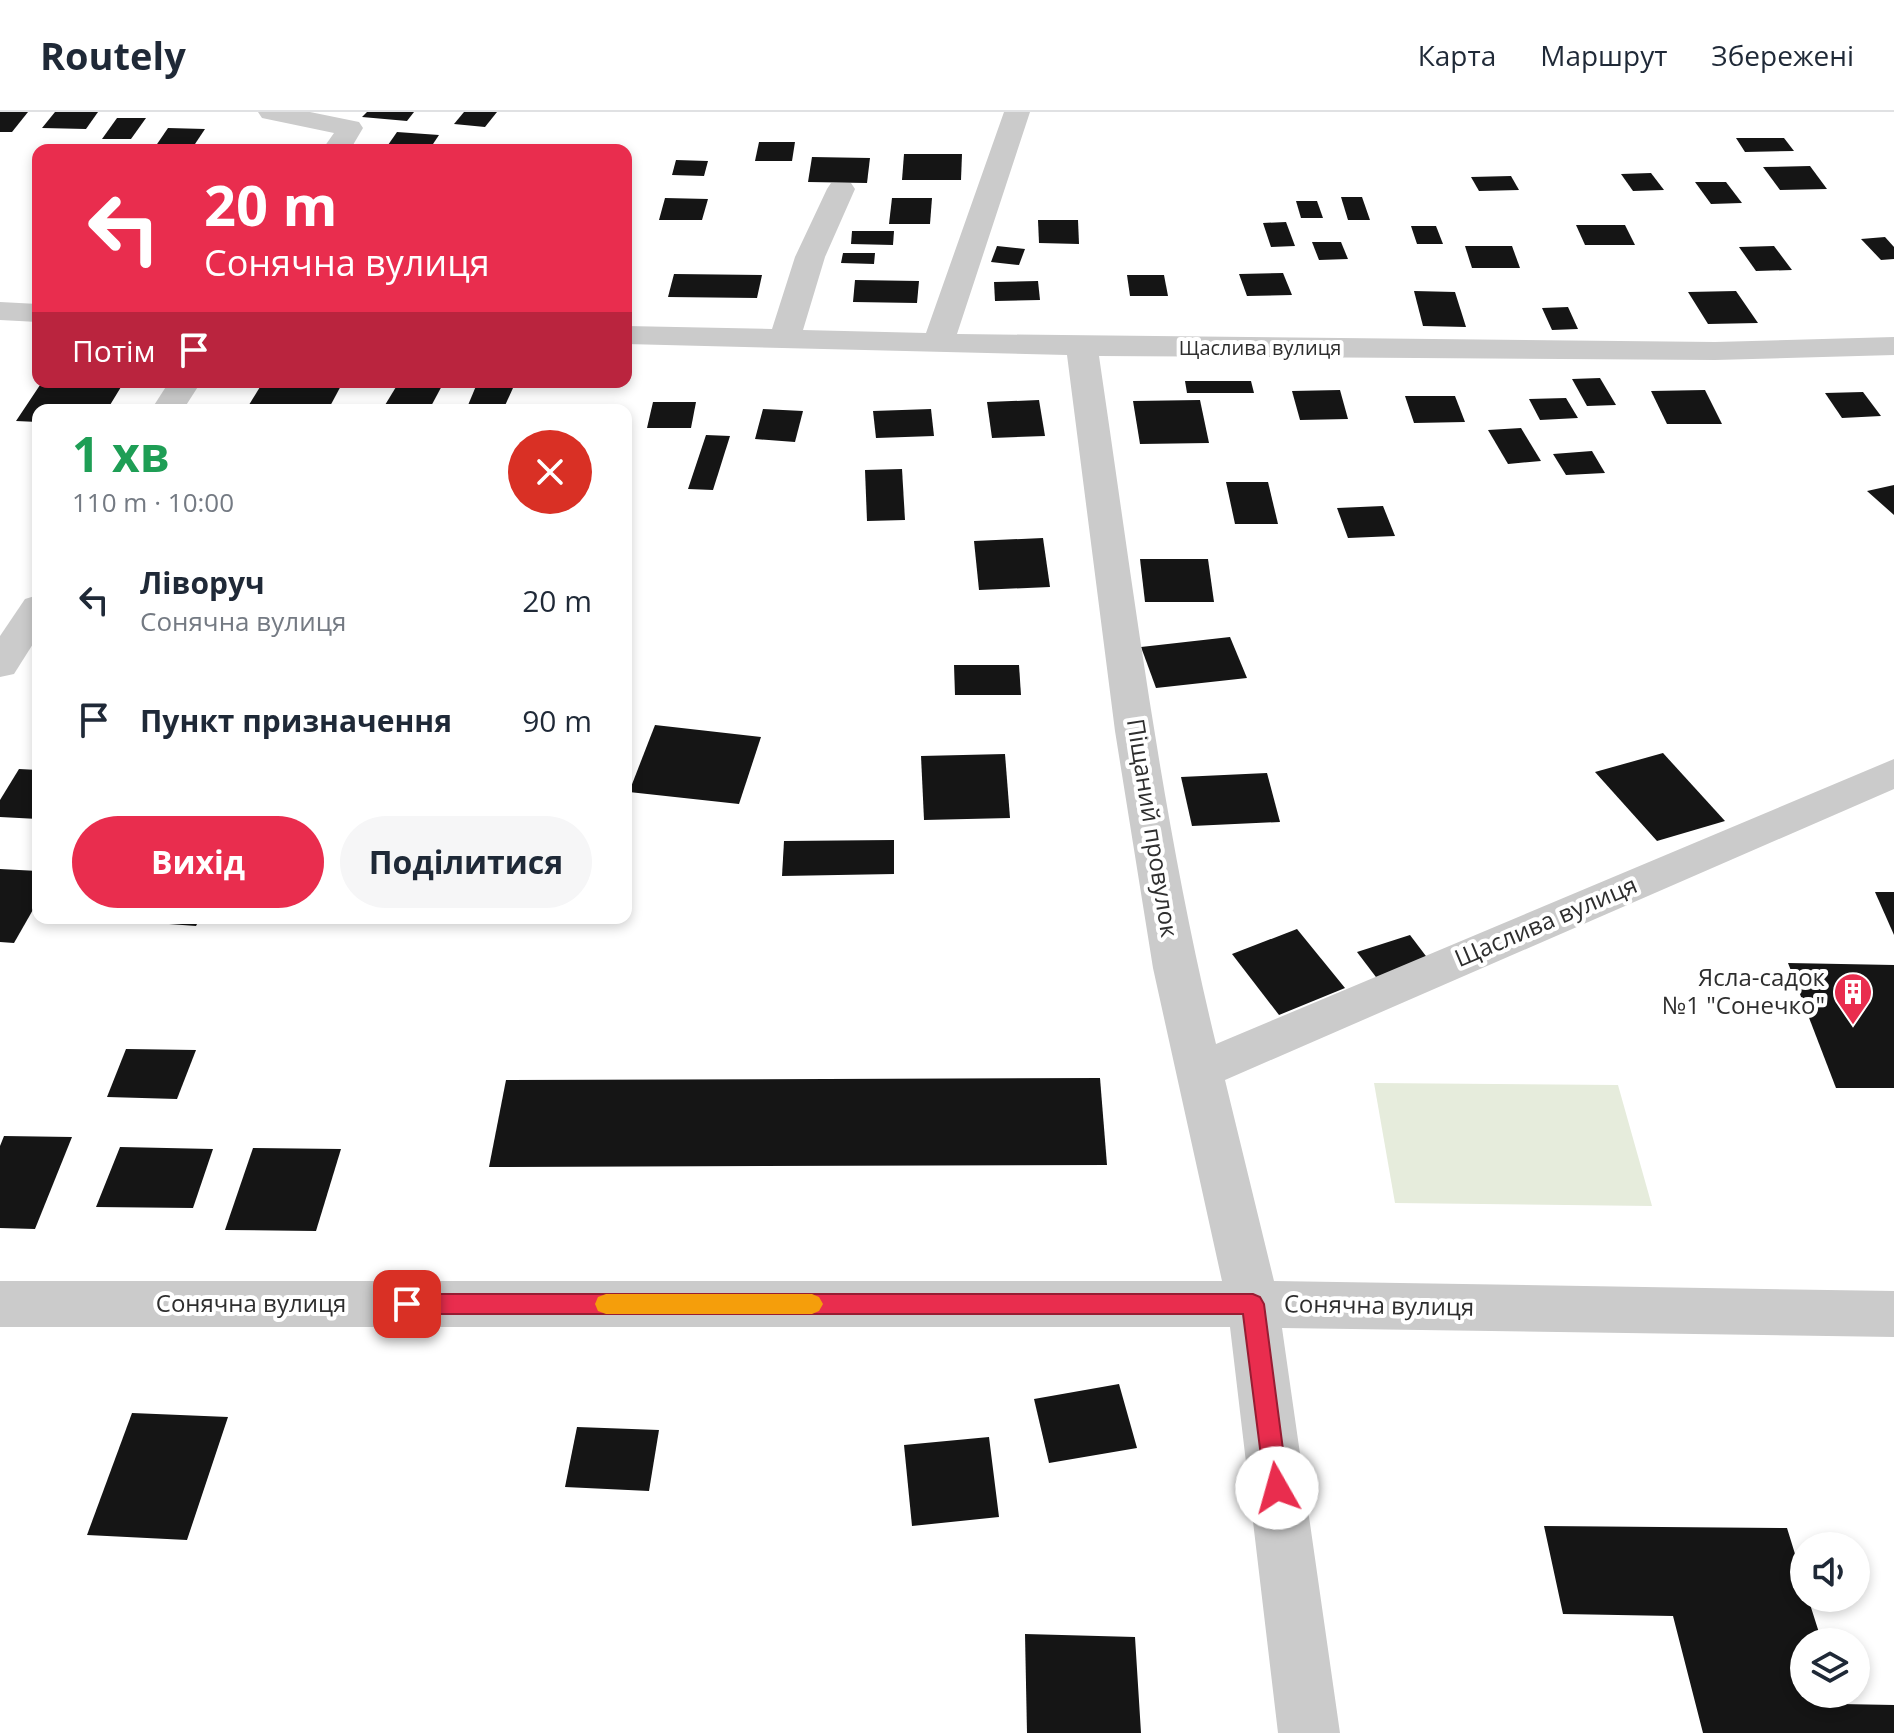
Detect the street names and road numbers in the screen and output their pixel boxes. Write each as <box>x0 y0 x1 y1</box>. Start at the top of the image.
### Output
street label: Щаслива вулиця <box>1179 334 1341 361</box>
street label: Піщаний провулок <box>1120 716 1187 940</box>
street label: Щаслива вулиця <box>1449 867 1642 974</box>
street label: Сонячна вулиця <box>156 1286 346 1319</box>
street label: Сонячна вулиця <box>1284 1286 1475 1323</box>

